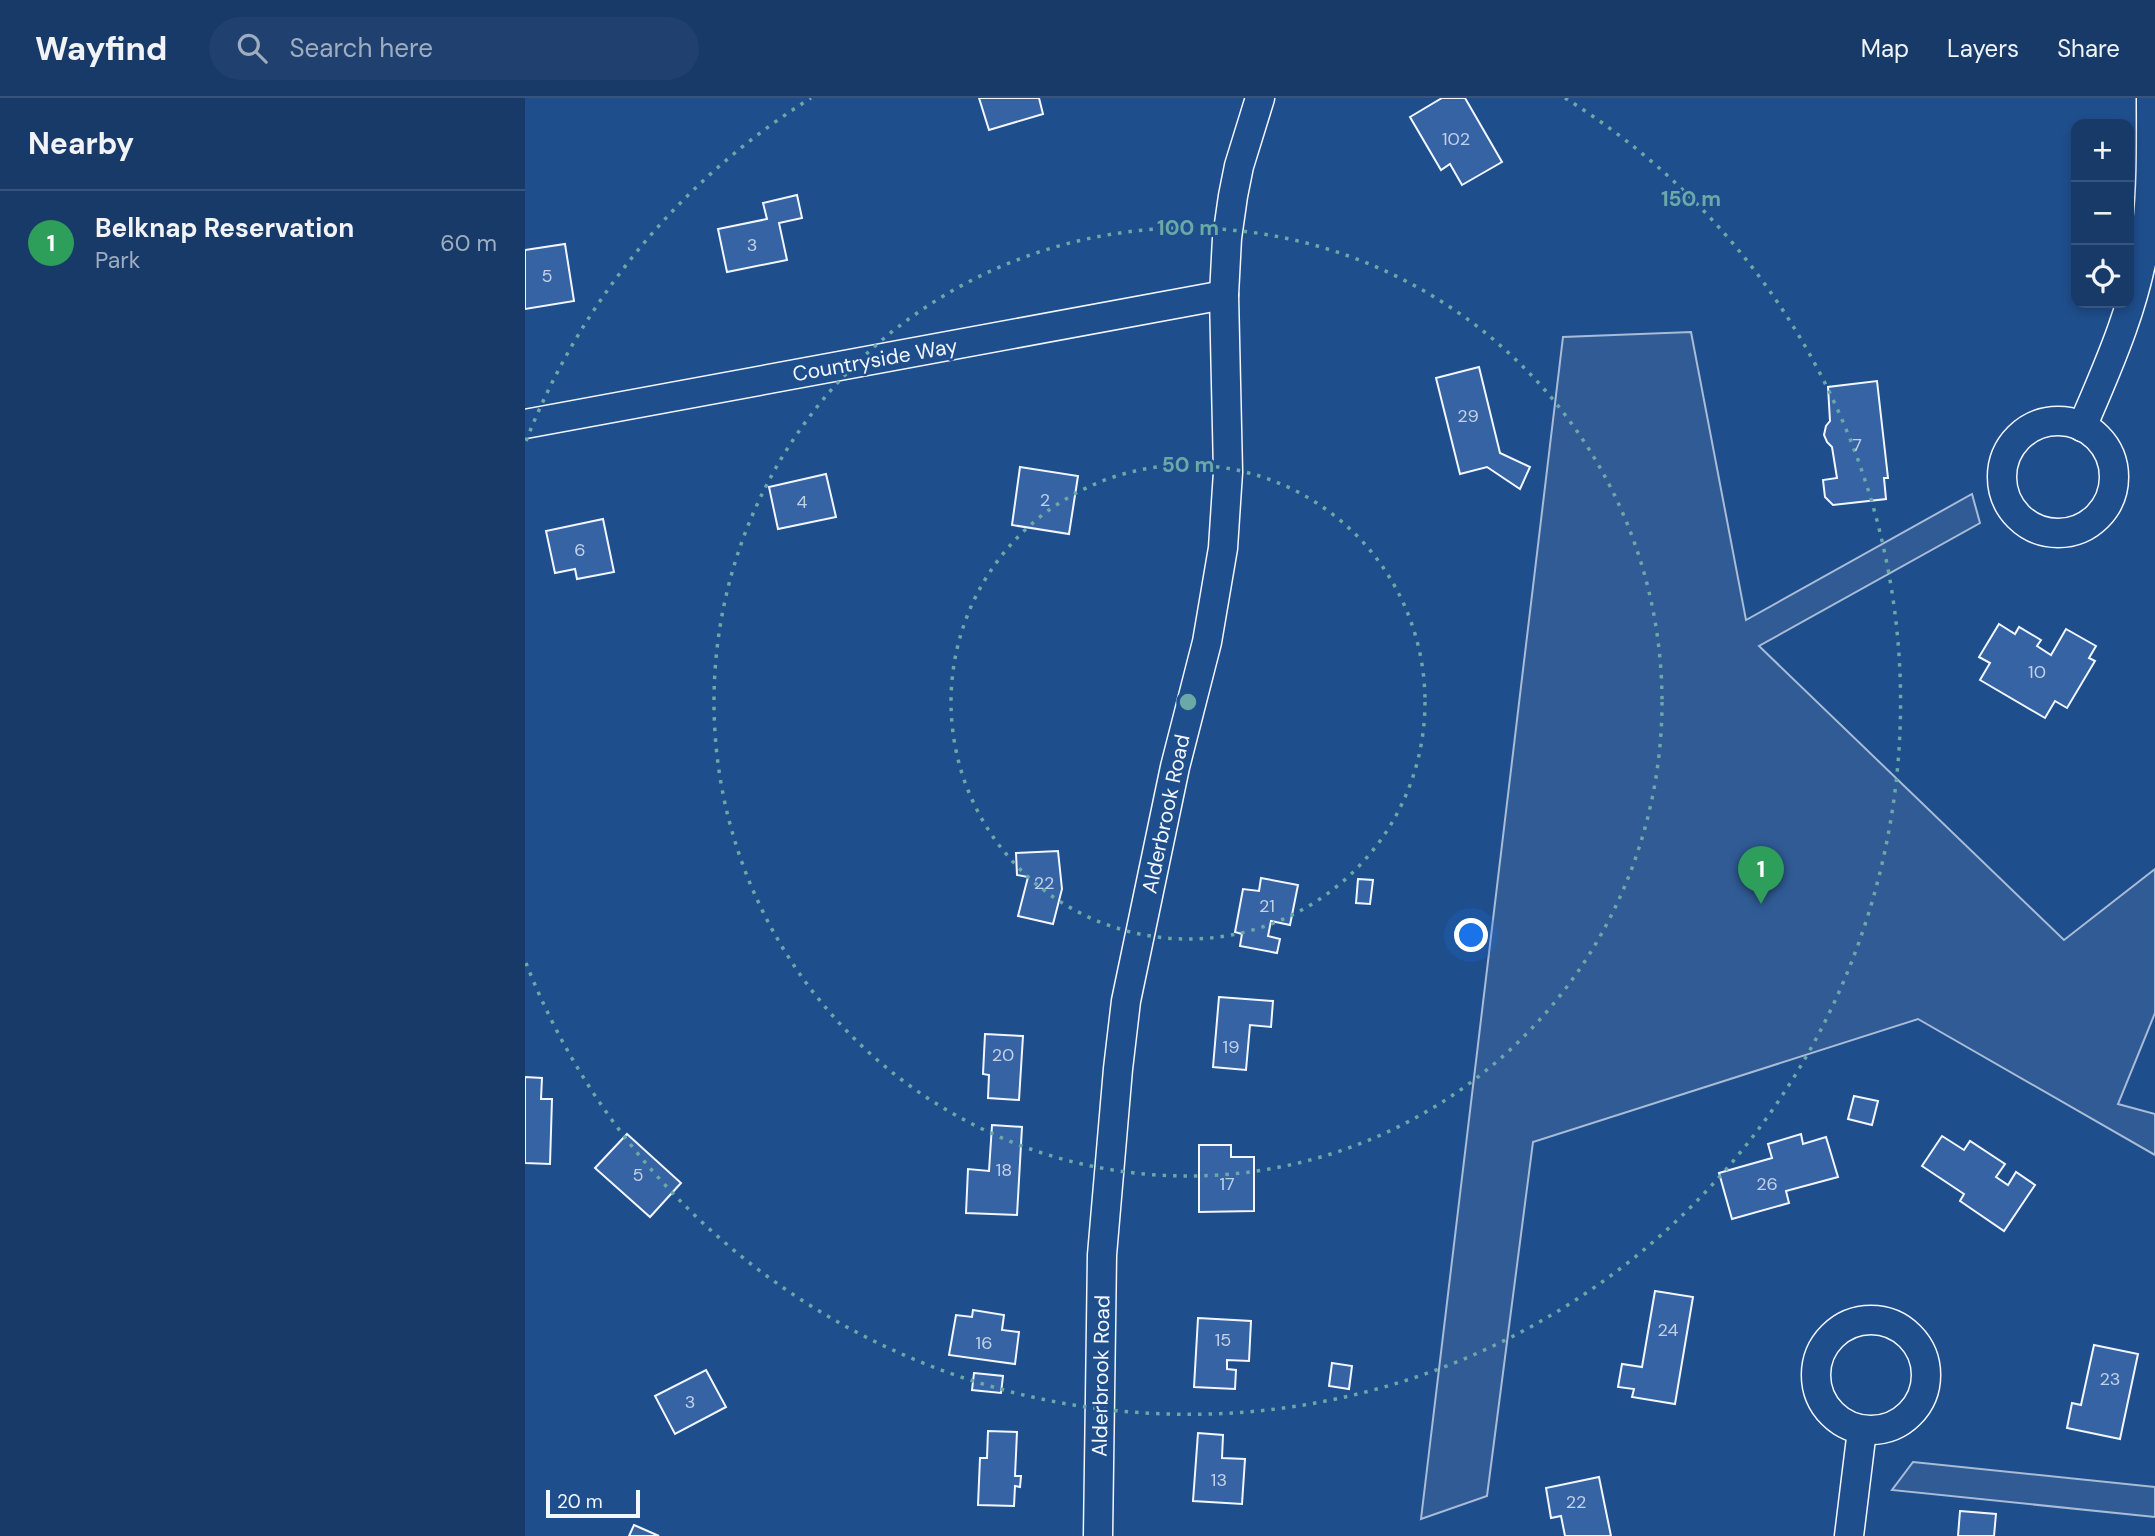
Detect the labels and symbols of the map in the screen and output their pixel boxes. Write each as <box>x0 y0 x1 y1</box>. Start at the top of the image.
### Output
house number: 102 <box>1442 127 1470 151</box>
text: 150 m <box>1661 185 1721 213</box>
text: 100 m <box>1157 214 1219 242</box>
house number: 3 <box>747 233 757 257</box>
house number: 5 <box>542 264 552 288</box>
street label: Countryside Way <box>790 332 960 388</box>
house number: 29 <box>1457 404 1479 428</box>
house number: 7 <box>1852 433 1862 457</box>
text: 50 m <box>1162 451 1214 479</box>
house number: 2 <box>1040 488 1050 512</box>
house number: 4 <box>797 490 808 514</box>
house number: 6 <box>574 538 586 562</box>
house number: 10 <box>2028 660 2046 684</box>
centre of rings <box>1176 690 1200 714</box>
street label: Alderbrook Road <box>1135 732 1197 896</box>
pin: 1 <box>1738 846 1784 904</box>
house number: 22 <box>1034 871 1054 895</box>
house number: 21 <box>1259 894 1275 918</box>
your location <box>1454 918 1488 952</box>
house number: 19 <box>1223 1035 1239 1059</box>
house number: 20 <box>992 1043 1014 1067</box>
house number: 18 <box>996 1158 1012 1182</box>
house number: 5 <box>633 1163 643 1187</box>
house number: 17 <box>1219 1172 1235 1196</box>
house number: 26 <box>1756 1172 1778 1196</box>
street label: Alderbrook Road <box>1086 1295 1116 1457</box>
house number: 24 <box>1658 1318 1679 1342</box>
house number: 15 <box>1215 1328 1231 1352</box>
house number: 16 <box>976 1331 992 1355</box>
house number: 23 <box>2099 1367 2121 1391</box>
house number: 3 <box>685 1390 695 1414</box>
house number: 13 <box>1211 1468 1227 1492</box>
scale bar <box>546 1487 641 1519</box>
house number: 22 <box>1566 1490 1586 1514</box>

